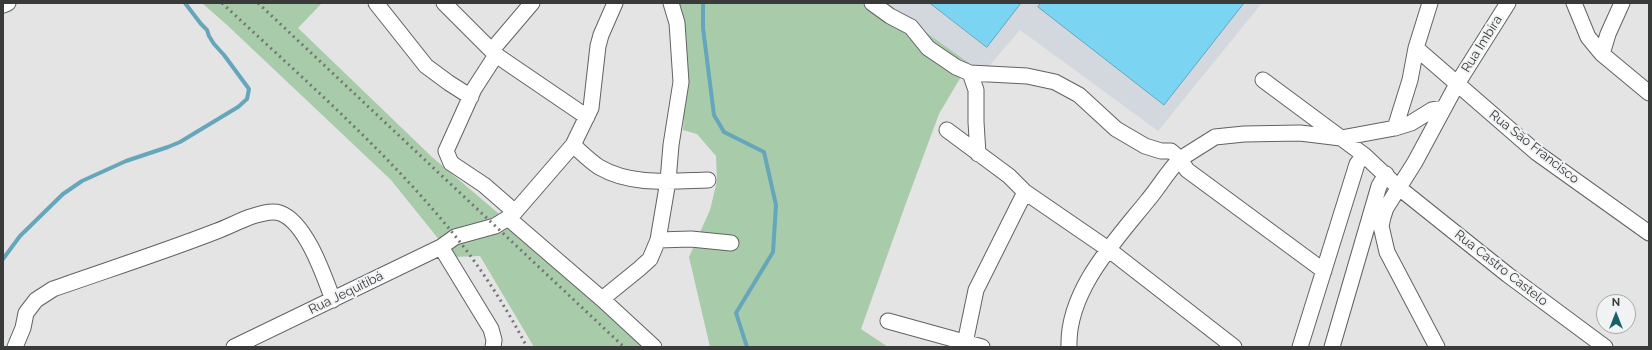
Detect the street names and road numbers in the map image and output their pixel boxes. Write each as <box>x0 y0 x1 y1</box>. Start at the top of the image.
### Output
street label: Rua Imbira <box>1458 13 1506 75</box>
street label: Rua São Francisco <box>1486 107 1582 187</box>
street label: Rua Castro Castelo <box>1451 227 1551 309</box>
street label: Rua Jequitibá <box>306 268 386 318</box>

